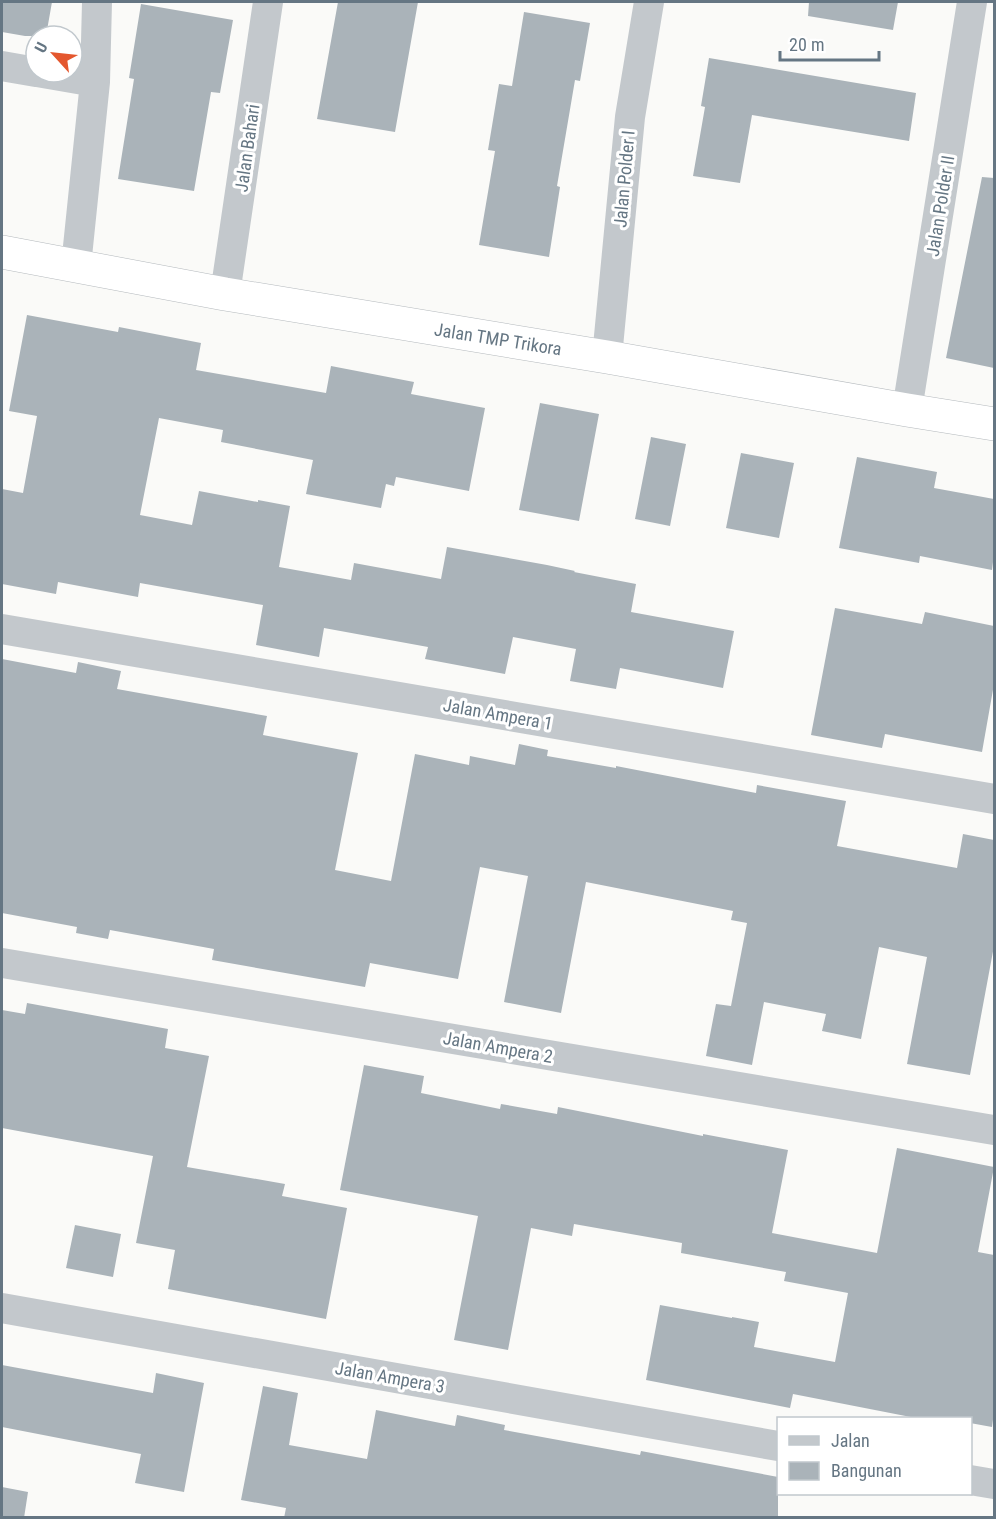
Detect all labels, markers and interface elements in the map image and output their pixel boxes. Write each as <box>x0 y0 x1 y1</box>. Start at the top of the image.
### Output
north arrow <box>24 24 84 84</box>
scale bar <box>780 24 879 62</box>
text: 20 m <box>789 34 824 55</box>
text: U <box>31 39 52 56</box>
street label: Jalan Bahari <box>230 103 264 193</box>
street label: Jalan Polder I <box>609 130 639 228</box>
street label: Jalan Polder II <box>922 154 958 258</box>
street label: Jalan TMP Trikora <box>433 319 563 359</box>
street label: Jalan Ampera 1 <box>442 694 554 734</box>
street label: Jalan Ampera 2 <box>442 1027 555 1067</box>
street label: Jalan Ampera 3 <box>334 1357 446 1397</box>
legend <box>777 1417 972 1495</box>
text: Jalan <box>831 1430 870 1451</box>
text: Bangunan <box>831 1460 902 1481</box>

